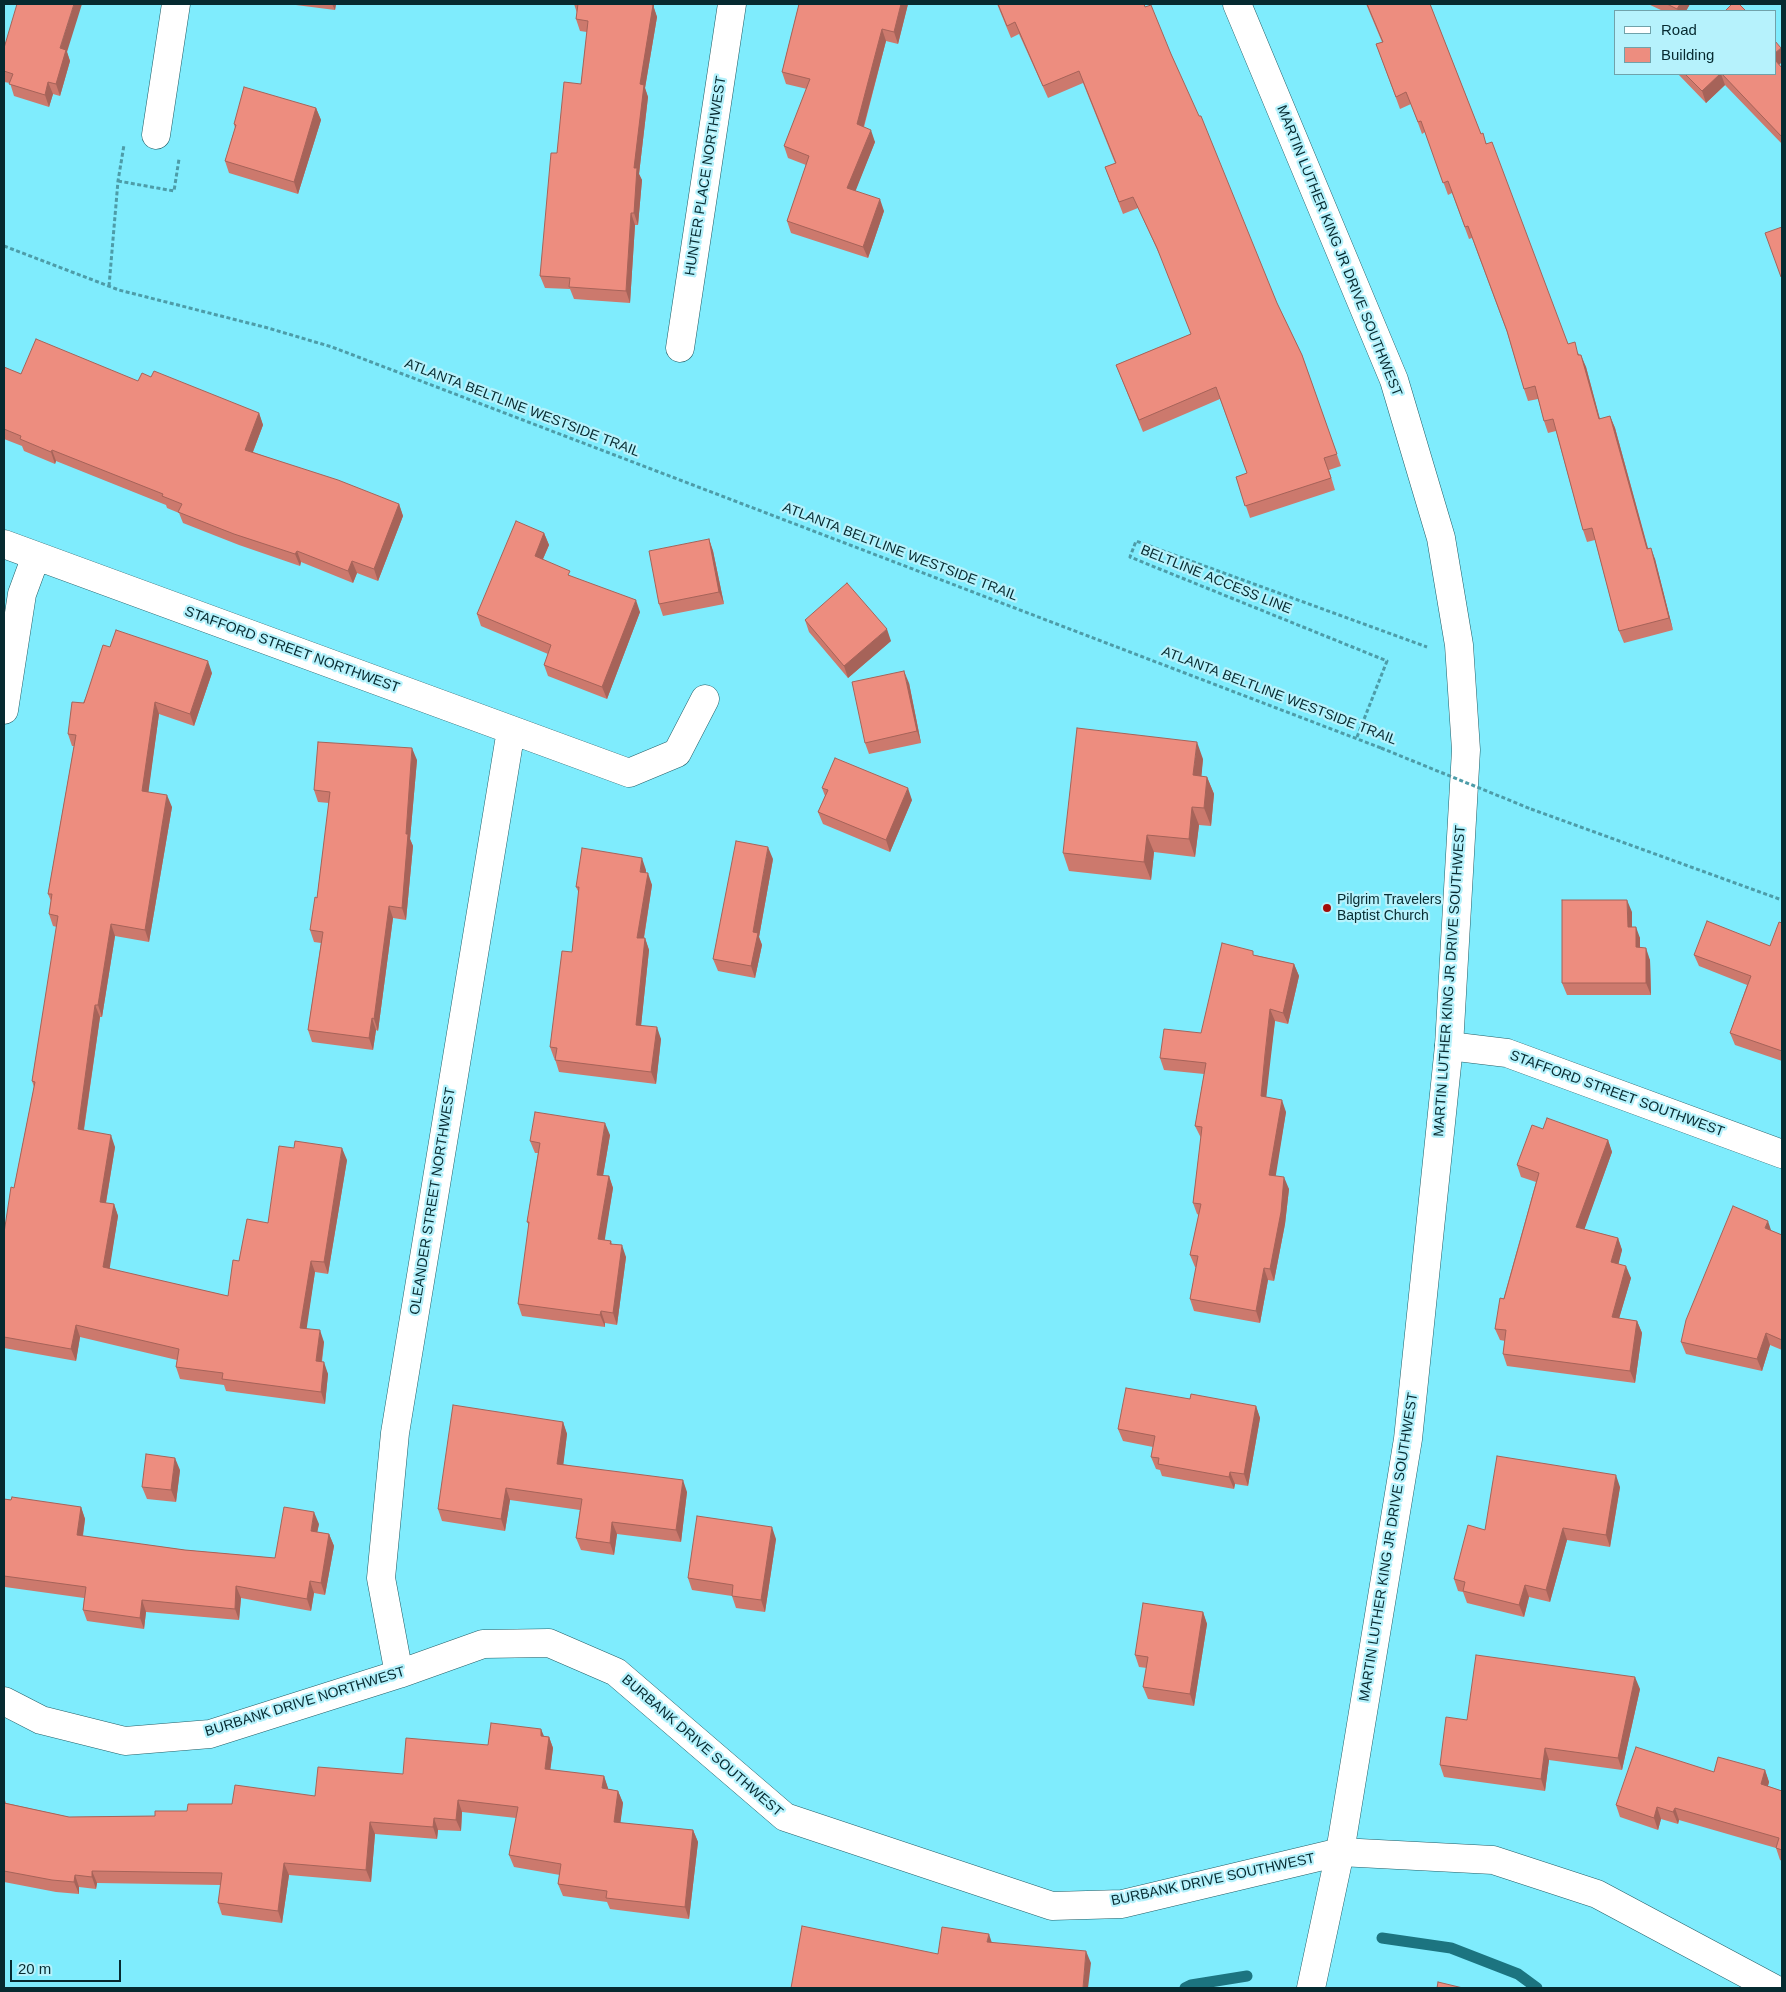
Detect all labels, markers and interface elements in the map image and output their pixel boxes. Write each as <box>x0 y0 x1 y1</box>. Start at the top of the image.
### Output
legend <box>1614 10 1776 75</box>
text: Road <box>1661 21 1697 38</box>
text: Building <box>1661 46 1714 63</box>
street label: HUNTER PLACE NORTHWEST <box>682 75 730 277</box>
street label: MARTIN LUTHER KING JR DRIVE SOUTHWEST <box>1273 103 1405 399</box>
street label: ATLANTA BELTLINE WESTSIDE TRAIL <box>402 355 642 461</box>
street label: ATLANTA BELTLINE WESTSIDE TRAIL <box>780 499 1020 605</box>
street label: BELTLINE ACCESS LINE <box>1138 542 1294 618</box>
street label: STAFFORD STREET NORTHWEST <box>182 603 402 697</box>
street label: ATLANTA BELTLINE WESTSIDE TRAIL <box>1159 643 1399 749</box>
street label: MARTIN LUTHER KING JR DRIVE SOUTHWEST <box>1431 825 1469 1137</box>
place label: Pilgrim Travelers Baptist Church <box>1337 892 1441 924</box>
marker: Pilgrim Travelers Baptist Church <box>1321 902 1333 914</box>
street label: STAFFORD STREET SOUTHWEST <box>1508 1047 1726 1141</box>
street label: OLEANDER STREET NORTHWEST <box>407 1086 459 1316</box>
street label: MARTIN LUTHER KING JR DRIVE SOUTHWEST <box>1356 1391 1422 1703</box>
street label: BURBANK DRIVE NORTHWEST <box>203 1664 407 1740</box>
street label: BURBANK DRIVE SOUTHWEST <box>618 1672 786 1820</box>
street label: BURBANK DRIVE SOUTHWEST <box>1110 1850 1316 1910</box>
scale bar <box>12 1950 124 1982</box>
text: 20 m <box>18 1960 51 1977</box>

